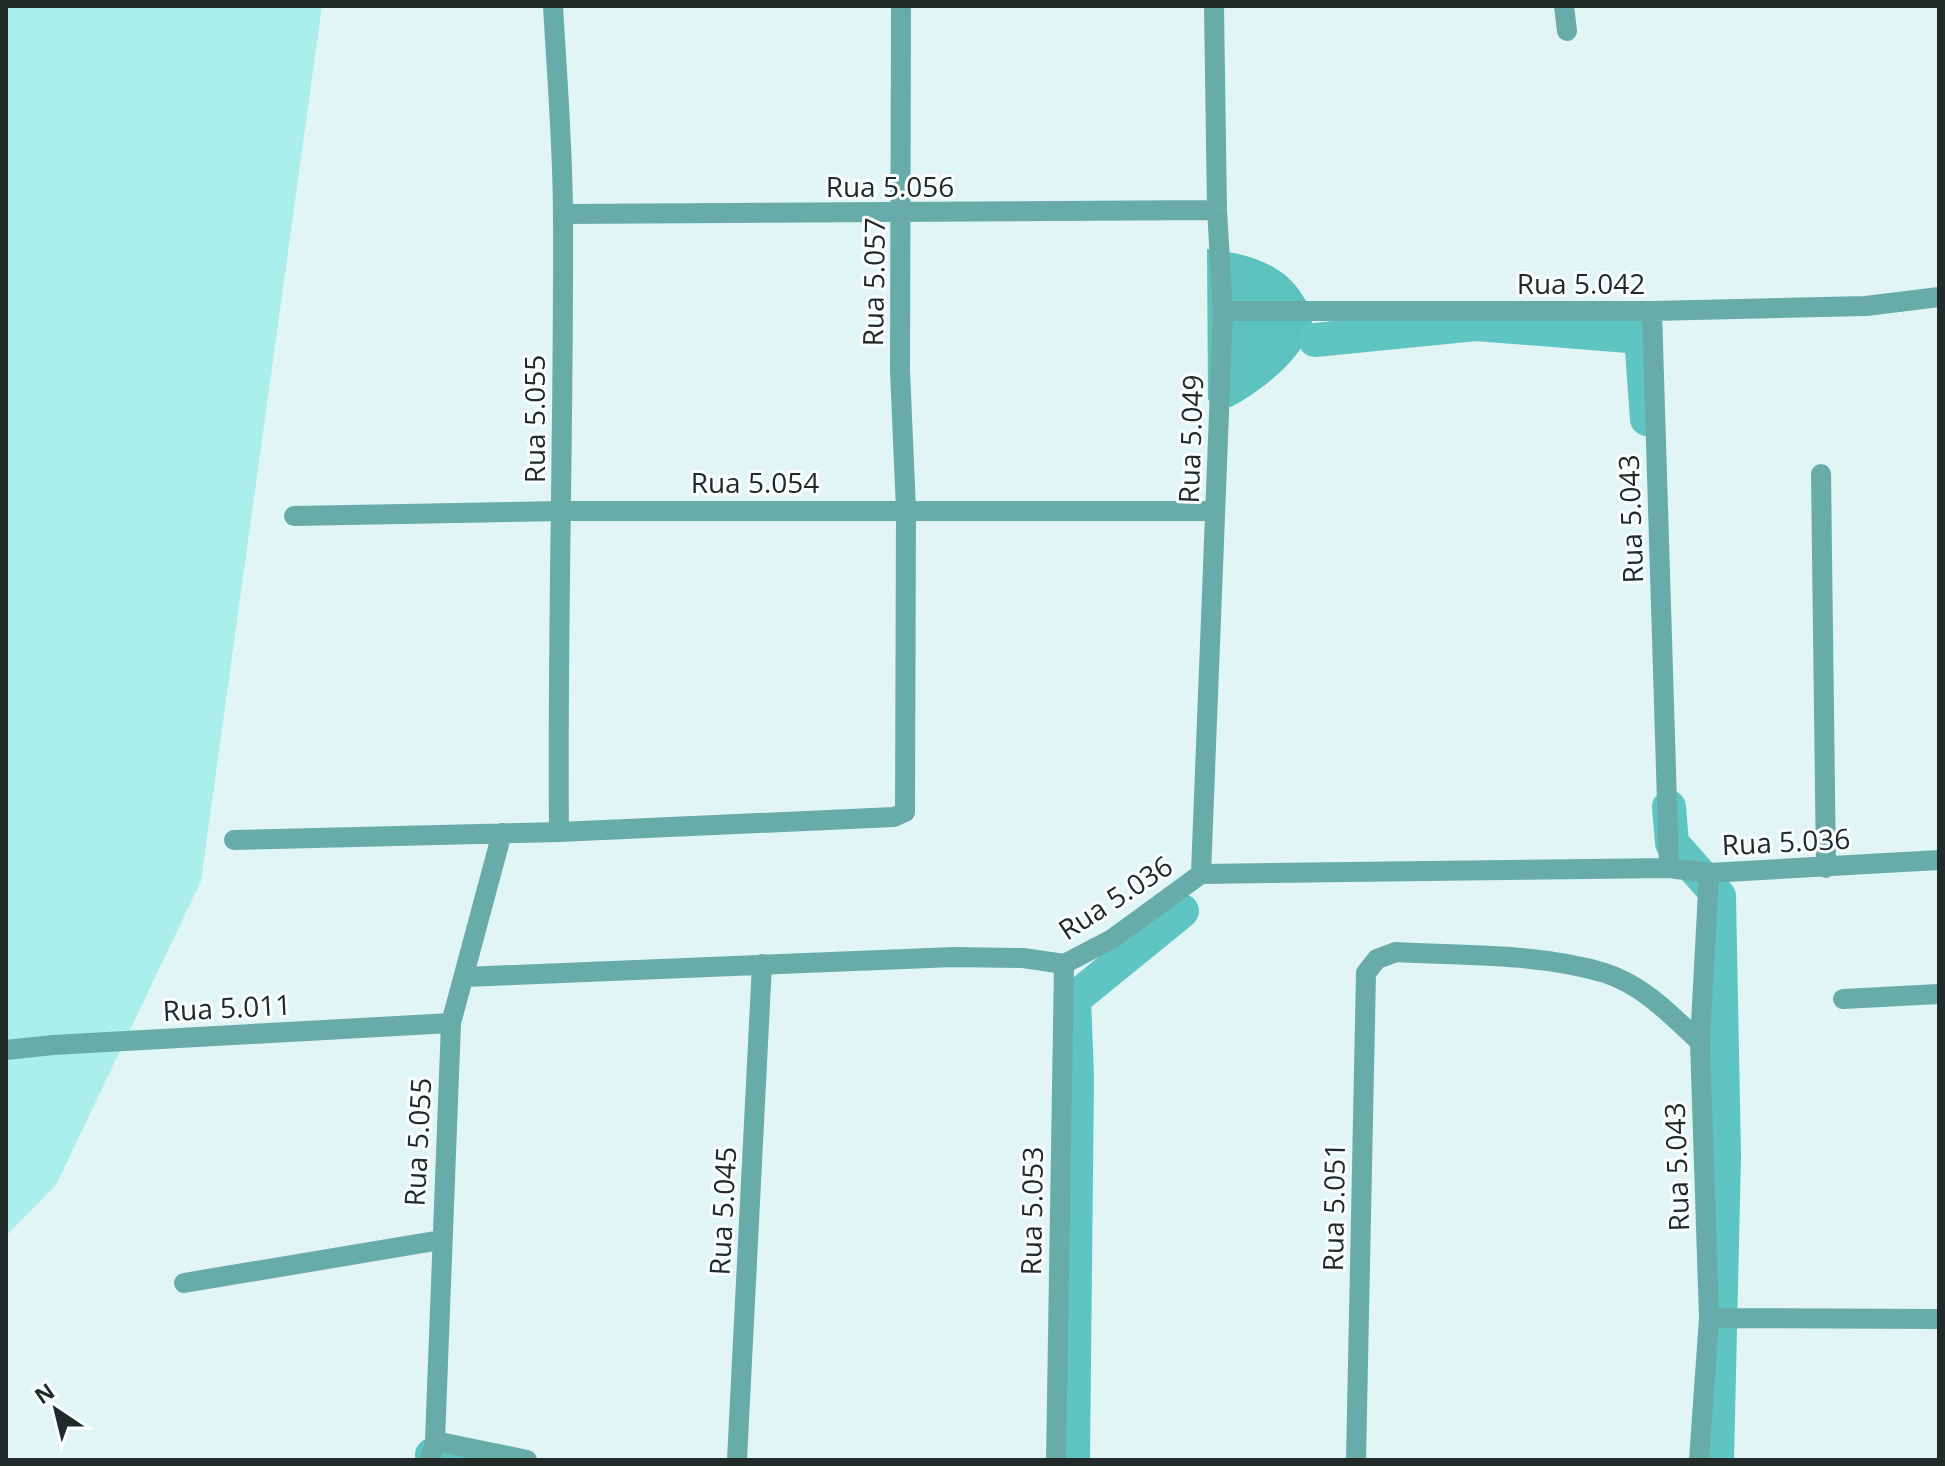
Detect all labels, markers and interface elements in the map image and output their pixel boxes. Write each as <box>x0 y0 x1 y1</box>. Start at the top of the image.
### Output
street label: Rua 5.056 <box>826 167 954 205</box>
street label: Rua 5.057 <box>853 217 893 347</box>
street label: Rua 5.042 <box>1517 264 1645 302</box>
street label: Rua 5.055 <box>515 355 553 483</box>
street label: Rua 5.049 <box>1169 374 1211 504</box>
street label: Rua 5.043 <box>1609 454 1651 584</box>
street label: Rua 5.054 <box>691 463 819 501</box>
street label: Rua 5.036 <box>1721 819 1851 863</box>
street label: Rua 5.036 <box>1051 846 1179 948</box>
street label: Rua 5.011 <box>162 985 292 1029</box>
street label: Rua 5.055 <box>395 1077 439 1207</box>
street label: Rua 5.043 <box>1655 1102 1697 1232</box>
street label: Rua 5.051 <box>1313 1142 1353 1272</box>
street label: Rua 5.045 <box>700 1146 744 1276</box>
street label: Rua 5.053 <box>1011 1146 1051 1276</box>
north arrow <box>16 1370 96 1450</box>
text: N <box>28 1375 60 1410</box>

